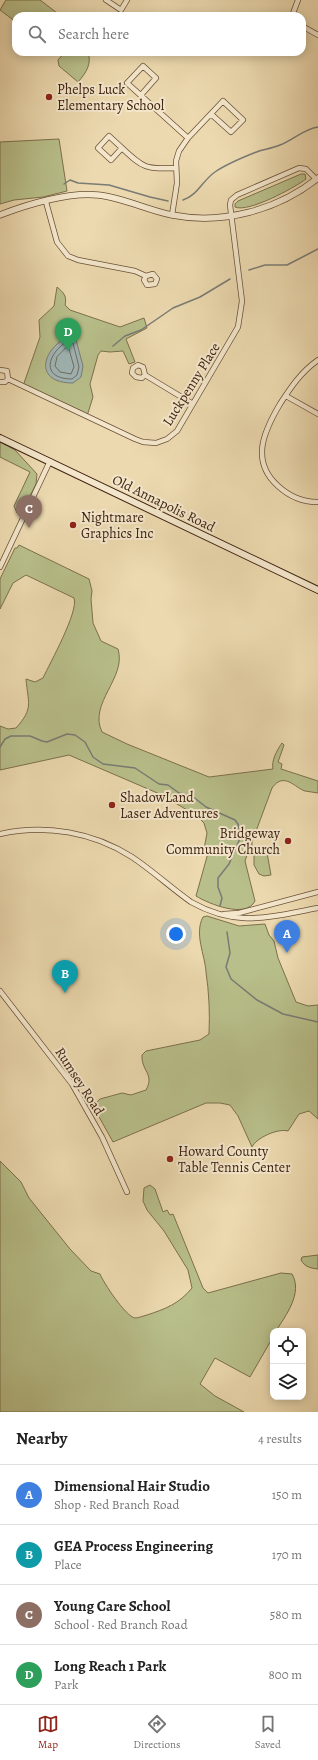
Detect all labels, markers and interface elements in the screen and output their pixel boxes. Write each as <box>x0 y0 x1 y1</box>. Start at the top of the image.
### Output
search box <box>12 12 306 56</box>
icon: search <box>26 23 48 45</box>
text: Search here <box>58 24 129 44</box>
place label: Phelps Luck Elementary School <box>57 80 165 115</box>
marker: Phelps Luck Elementary School <box>44 92 54 102</box>
pin: D <box>55 318 81 351</box>
street label: Luckpenny Place <box>158 339 225 430</box>
street label: Old Annapolis Road <box>109 470 219 537</box>
pin: C <box>16 495 42 528</box>
place label: Nightmare Graphics Inc <box>81 508 154 543</box>
marker: Nightmare Graphics Inc <box>68 520 78 530</box>
place label: ShadowLand Laser Adventures <box>120 788 218 823</box>
marker: ShadowLand Laser Adventures <box>107 800 117 810</box>
place label: Bridgeway Community Church <box>166 824 281 859</box>
marker: Bridgeway Community Church <box>283 836 293 846</box>
pin: A <box>274 920 300 953</box>
your location <box>166 924 186 944</box>
pin: B <box>52 960 78 993</box>
street label: Rumsey Road <box>51 1044 109 1119</box>
place label: Howard County Table Tennis Center <box>178 1142 291 1177</box>
marker: Howard County Table Tennis Center <box>165 1154 175 1164</box>
map controls <box>270 1328 306 1400</box>
button: locate <box>270 1328 306 1364</box>
button: layers <box>270 1364 306 1400</box>
text: Nearby <box>16 1427 67 1450</box>
text: 4 results <box>258 1430 302 1447</box>
text: Dimensional Hair Studio <box>54 1476 210 1496</box>
text: A <box>25 1486 33 1503</box>
text: 150 m <box>272 1486 302 1503</box>
text: Shop · Red Branch Road <box>54 1496 179 1513</box>
text: GEA Process Engineering <box>54 1536 213 1556</box>
text: B <box>25 1546 33 1563</box>
text: 170 m <box>272 1546 302 1563</box>
text: Place <box>54 1556 82 1573</box>
text: Young Care School <box>54 1596 171 1616</box>
text: C <box>25 1606 33 1623</box>
text: 580 m <box>270 1606 302 1623</box>
text: School · Red Branch Road <box>54 1616 188 1633</box>
text: Long Reach 1 Park <box>54 1656 166 1676</box>
text: D <box>24 1666 34 1683</box>
text: 800 m <box>268 1666 302 1683</box>
text: Park <box>54 1676 78 1693</box>
tab: Map <box>37 1713 59 1752</box>
tab: Directions <box>133 1713 181 1752</box>
tab: Saved <box>255 1713 281 1752</box>

